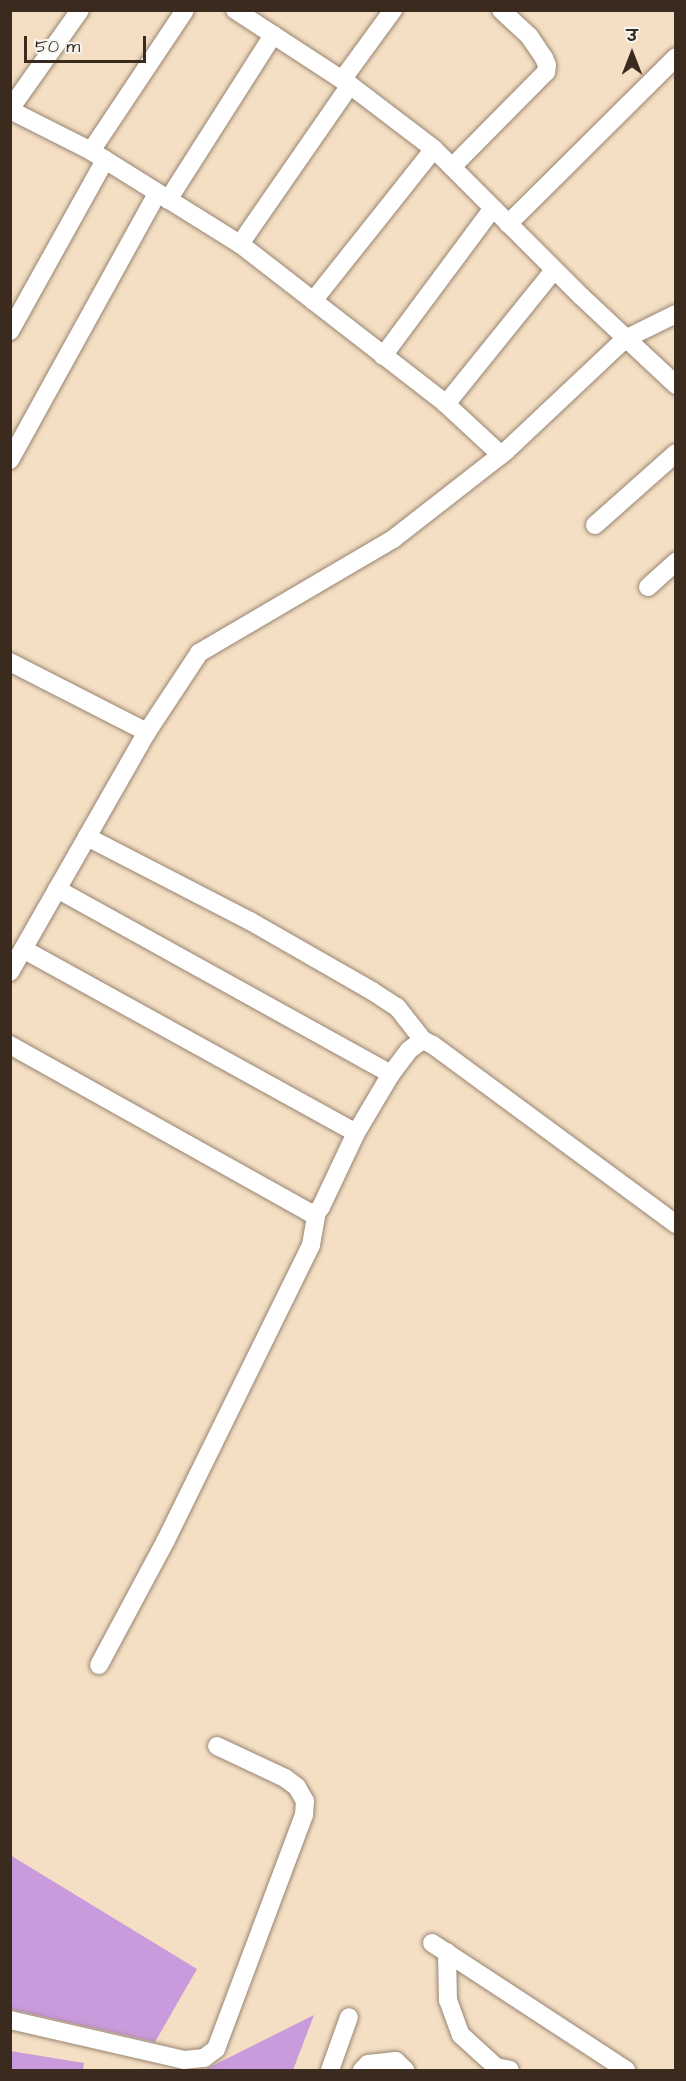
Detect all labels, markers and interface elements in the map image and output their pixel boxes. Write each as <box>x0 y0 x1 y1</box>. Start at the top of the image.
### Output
scale bar <box>27 24 148 62</box>
north arrow <box>602 24 662 84</box>
text: उ <box>627 25 637 47</box>
text: 50 m <box>35 34 80 59</box>

